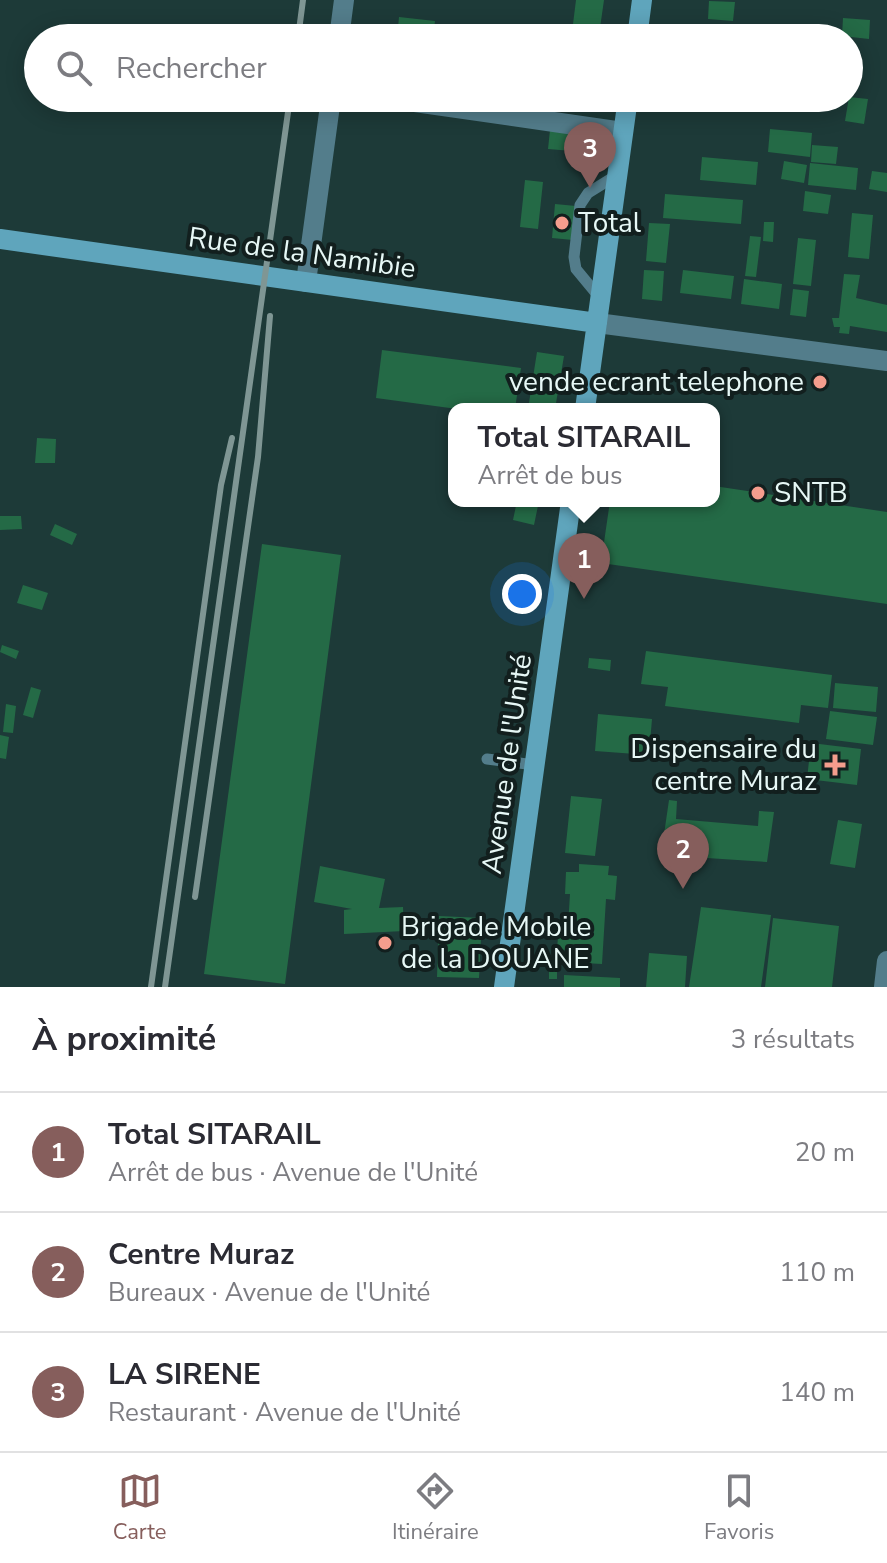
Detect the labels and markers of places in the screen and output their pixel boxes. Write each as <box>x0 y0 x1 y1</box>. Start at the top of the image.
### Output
pin: 3 <box>564 122 616 188</box>
place label: Total <box>578 204 642 242</box>
marker: Total <box>553 214 571 232</box>
place label: vende ecrant telephone <box>509 363 804 401</box>
marker: vende ecrant telephone <box>811 373 829 391</box>
place label: SNTB <box>774 474 848 512</box>
marker: SNTB <box>749 484 767 502</box>
pin: 1 <box>558 533 610 599</box>
place label: Dispensaire du centre Muraz <box>630 730 817 800</box>
marker: Dispensaire du centre Muraz <box>824 754 846 776</box>
pin: 2 <box>657 823 709 889</box>
place label: Brigade Mobile de la DOUANE <box>401 908 592 978</box>
marker: Brigade Mobile de la DOUANE <box>376 934 394 952</box>

